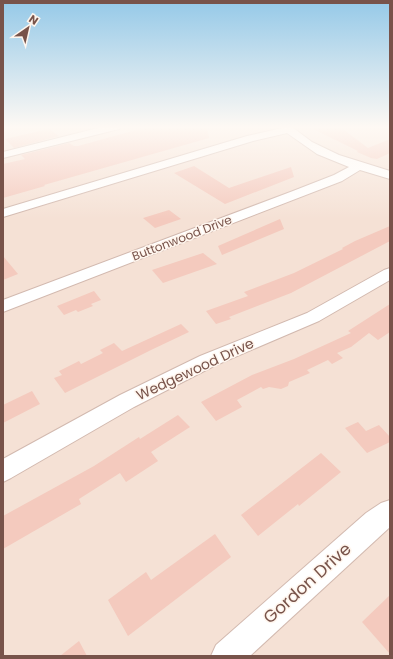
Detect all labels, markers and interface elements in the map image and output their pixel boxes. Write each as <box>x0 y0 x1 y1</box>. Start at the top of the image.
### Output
north arrow <box>8 8 48 48</box>
text: N <box>26 11 41 29</box>
street label: Buttonwood Drive <box>129 211 234 264</box>
street label: Wedgewood Drive <box>133 333 257 405</box>
street label: Gordon Drive <box>258 537 356 629</box>

